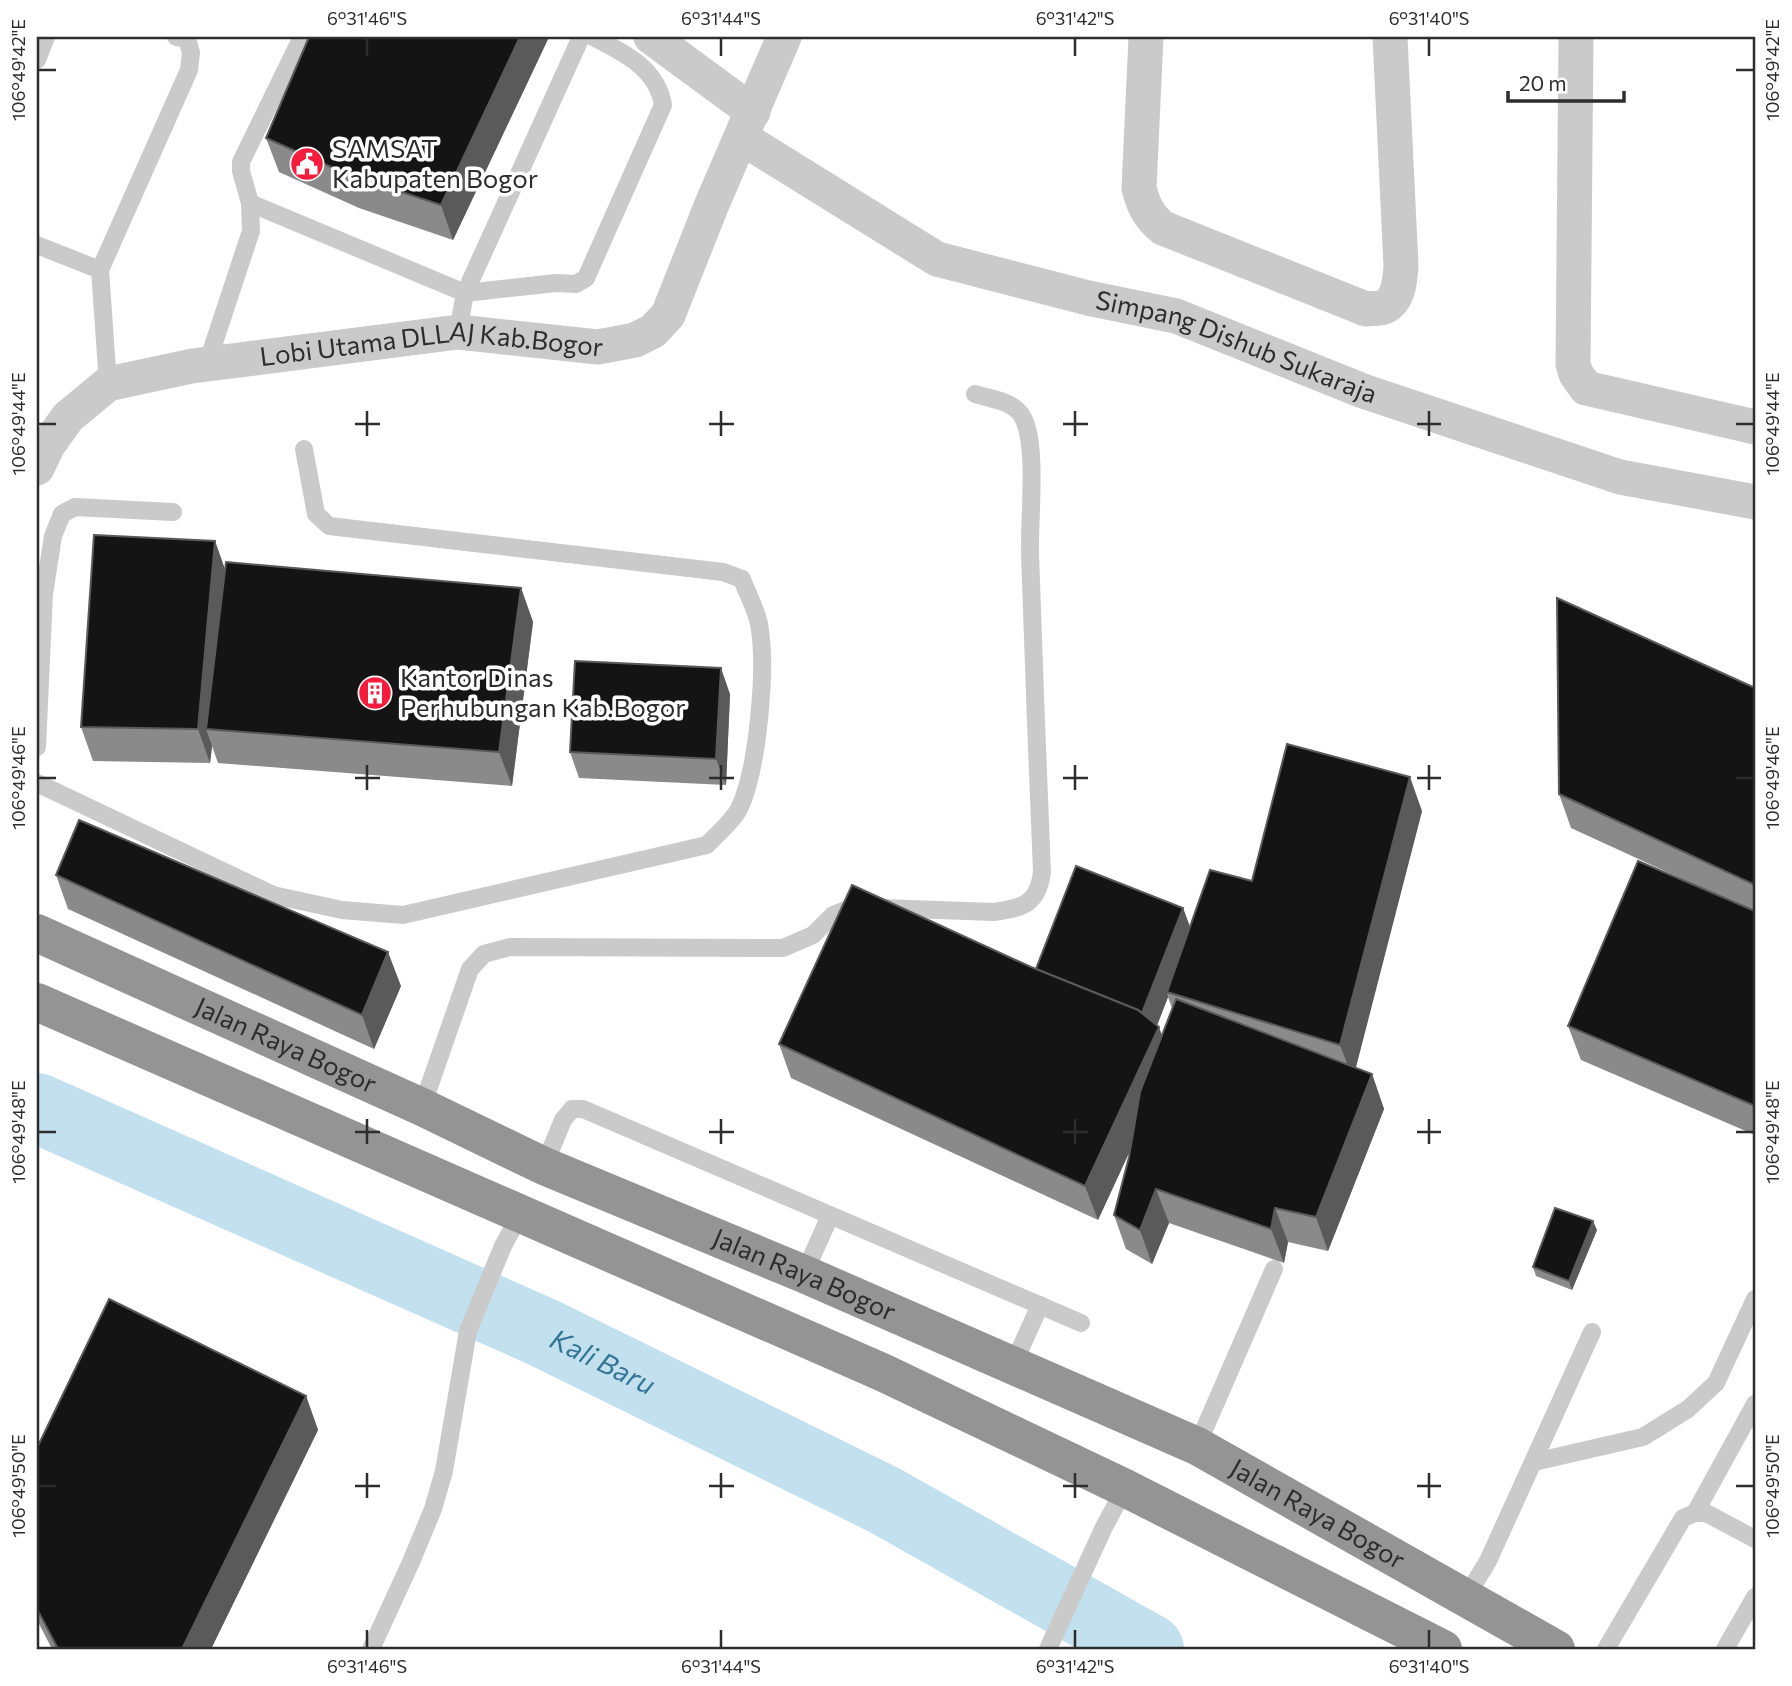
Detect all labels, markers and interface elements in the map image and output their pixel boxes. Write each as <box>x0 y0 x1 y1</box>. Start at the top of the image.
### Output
text: 6°31'46"S <box>327 7 407 29</box>
text: 6°31'44"S <box>681 7 761 29</box>
text: 6°31'42"S <box>1036 7 1114 29</box>
text: 6°31'40"S <box>1389 7 1469 29</box>
text: 106°49'42"E <box>7 19 29 121</box>
text: 106°49'42"E <box>1761 19 1783 121</box>
scale bar <box>1508 60 1624 104</box>
text: 20 m <box>1519 70 1567 95</box>
place label: SAMSAT Kabupaten Bogor <box>332 132 538 193</box>
public building icon: SAMSAT Kabupaten Bogor <box>288 145 326 183</box>
street label: Simpang Dishub Sukaraja <box>1093 283 1381 409</box>
street label: Lobi Utama DLLAJ Kab.Bogor <box>258 314 605 371</box>
text: 106°49'44"E <box>7 372 29 476</box>
text: 106°49'44"E <box>1761 372 1783 476</box>
place label: Kantor Dinas Perhubungan Kab.Bogor <box>400 661 686 722</box>
building icon: Kantor Dinas Perhubungan Kab.Bogor <box>356 674 394 712</box>
text: 106°49'46"E <box>7 726 29 830</box>
text: 106°49'46"E <box>1761 726 1783 830</box>
street label: Jalan Raya Bogor <box>191 990 382 1099</box>
text: 106°49'48"E <box>7 1080 29 1184</box>
text: 106°49'48"E <box>1761 1080 1783 1184</box>
street label: Jalan Raya Bogor <box>709 1221 901 1326</box>
water label: Kali Baru <box>545 1321 661 1401</box>
text: 106°49'50"E <box>7 1434 29 1538</box>
text: 106°49'50"E <box>1761 1434 1783 1538</box>
street label: Jalan Raya Bogor <box>1225 1451 1411 1575</box>
text: 6°31'46"S <box>327 1655 407 1677</box>
text: 6°31'44"S <box>681 1655 761 1677</box>
text: 6°31'42"S <box>1036 1655 1114 1677</box>
text: 6°31'40"S <box>1389 1655 1469 1677</box>

